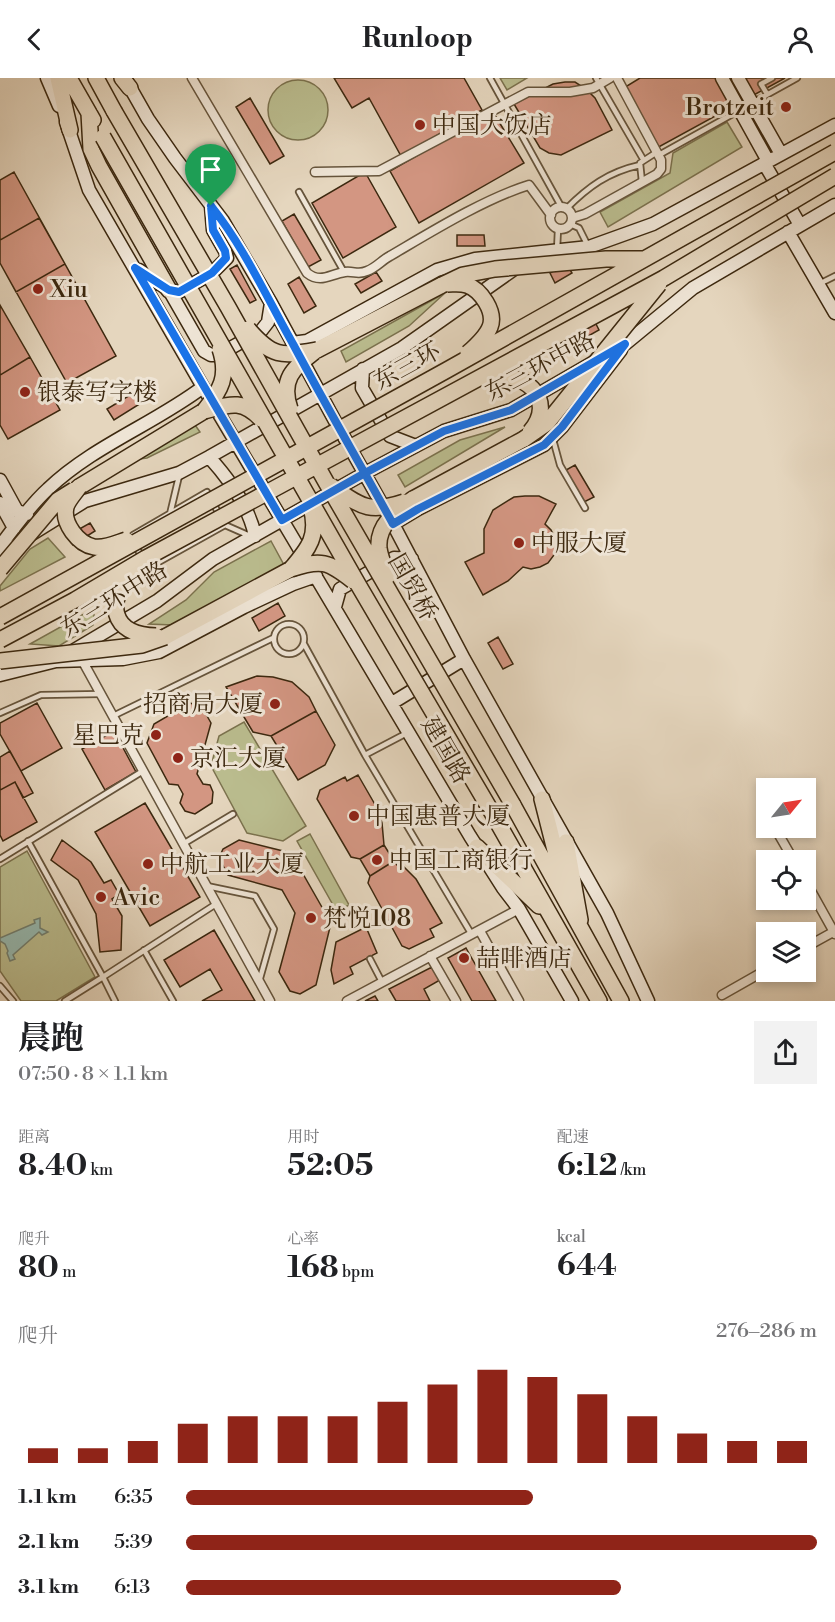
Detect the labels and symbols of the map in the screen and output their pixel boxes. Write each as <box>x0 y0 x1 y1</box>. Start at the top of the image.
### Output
place label: Brotzeit <box>684 93 775 123</box>
marker: Brotzeit <box>779 100 793 114</box>
place label: 中国大饭店 <box>432 111 552 141</box>
marker: 中国大饭店 <box>413 118 427 132</box>
pin <box>185 144 236 206</box>
place label: Xiu <box>49 275 88 305</box>
marker: Xiu <box>31 282 45 296</box>
street label: 东三环中路 <box>480 325 600 408</box>
street label: 东三环 <box>369 336 446 397</box>
place label: 银泰写字楼 <box>37 378 157 408</box>
marker: 银泰写字楼 <box>18 385 32 399</box>
place label: 中服大厦 <box>531 529 627 559</box>
marker: 中服大厦 <box>512 536 526 550</box>
street label: 国贸桥 <box>381 549 443 626</box>
street label: 东三环中路 <box>56 555 173 644</box>
place label: 招商局大厦 <box>143 690 263 720</box>
marker: 招商局大厦 <box>268 697 282 711</box>
street label: 建国路 <box>414 712 476 789</box>
place label: 星巴克 <box>72 721 144 751</box>
marker: 星巴克 <box>149 728 163 742</box>
place label: 京汇大厦 <box>190 744 286 774</box>
marker: 京汇大厦 <box>171 751 185 765</box>
north arrow <box>756 778 816 838</box>
place label: 中国惠普大厦 <box>366 802 510 832</box>
marker: 中国惠普大厦 <box>347 809 361 823</box>
place label: 中国工商银行 <box>389 846 533 876</box>
place label: 中航工业大厦 <box>160 850 304 880</box>
marker: 中国工商银行 <box>370 853 384 867</box>
marker: 中航工业大厦 <box>141 857 155 871</box>
place label: Avic <box>112 883 160 913</box>
marker: Avic <box>94 890 108 904</box>
place label: 梵悦108 <box>323 904 411 934</box>
marker: 梵悦108 <box>304 911 318 925</box>
place label: 喆啡酒店 <box>476 944 572 974</box>
marker: 喆啡酒店 <box>457 951 471 965</box>

